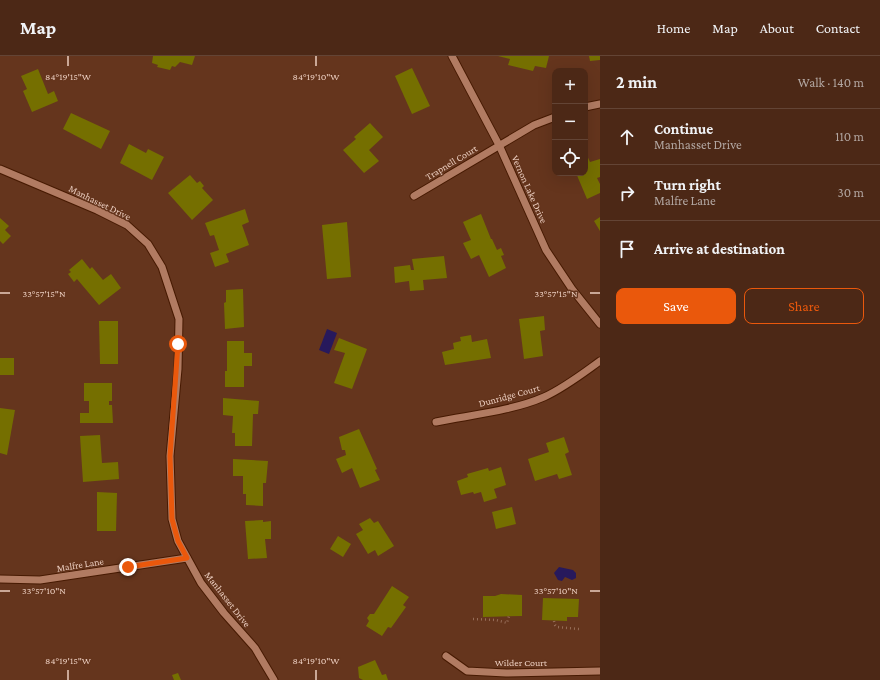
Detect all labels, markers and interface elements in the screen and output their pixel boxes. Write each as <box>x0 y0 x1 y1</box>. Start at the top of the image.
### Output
text: Map <box>20 17 56 38</box>
text: Home <box>657 20 690 36</box>
text: Map <box>712 20 738 36</box>
text: About <box>760 20 794 36</box>
text: Contact <box>816 20 860 36</box>
map controls <box>552 68 588 176</box>
button: + <box>552 68 588 104</box>
text: 84°19'15"W <box>45 71 92 82</box>
text: 84°19'10"W <box>293 71 340 82</box>
text: 2 min <box>616 73 657 92</box>
text: Walk · 140 m <box>798 75 864 90</box>
button: − <box>552 104 588 140</box>
text: Continue <box>654 121 713 137</box>
icon: ahead <box>616 126 638 148</box>
text: 110 m <box>835 129 864 144</box>
text: Manhasset Drive <box>654 137 742 152</box>
button: locate <box>552 140 588 176</box>
street label: Trapnell Court <box>423 142 480 182</box>
street label: Vernon Lake Drive <box>510 154 550 225</box>
text: Turn right <box>654 177 721 193</box>
icon: right <box>616 182 638 204</box>
street label: Manhasset Drive <box>67 183 133 222</box>
text: 30 m <box>838 185 864 200</box>
text: Malfre Lane <box>654 193 716 208</box>
icon: arrive <box>616 238 638 260</box>
text: Arrive at destination <box>654 241 785 257</box>
text: 33°57'15"N <box>23 288 66 299</box>
text: 33°57'15"N <box>535 288 578 299</box>
button: Save <box>616 288 736 324</box>
button: Share <box>744 288 864 324</box>
route start <box>169 335 187 353</box>
street label: Dunridge Court <box>477 382 542 409</box>
street label: Malfre Lane <box>56 555 105 574</box>
route end <box>119 558 137 576</box>
street label: Manhasset Drive <box>202 569 253 630</box>
text: 33°57'10"N <box>22 585 66 596</box>
text: 33°57'10"N <box>534 585 578 596</box>
text: 84°19'15"W <box>45 655 92 666</box>
text: 84°19'10"W <box>293 655 340 666</box>
street label: Wilder Court <box>495 657 548 668</box>

